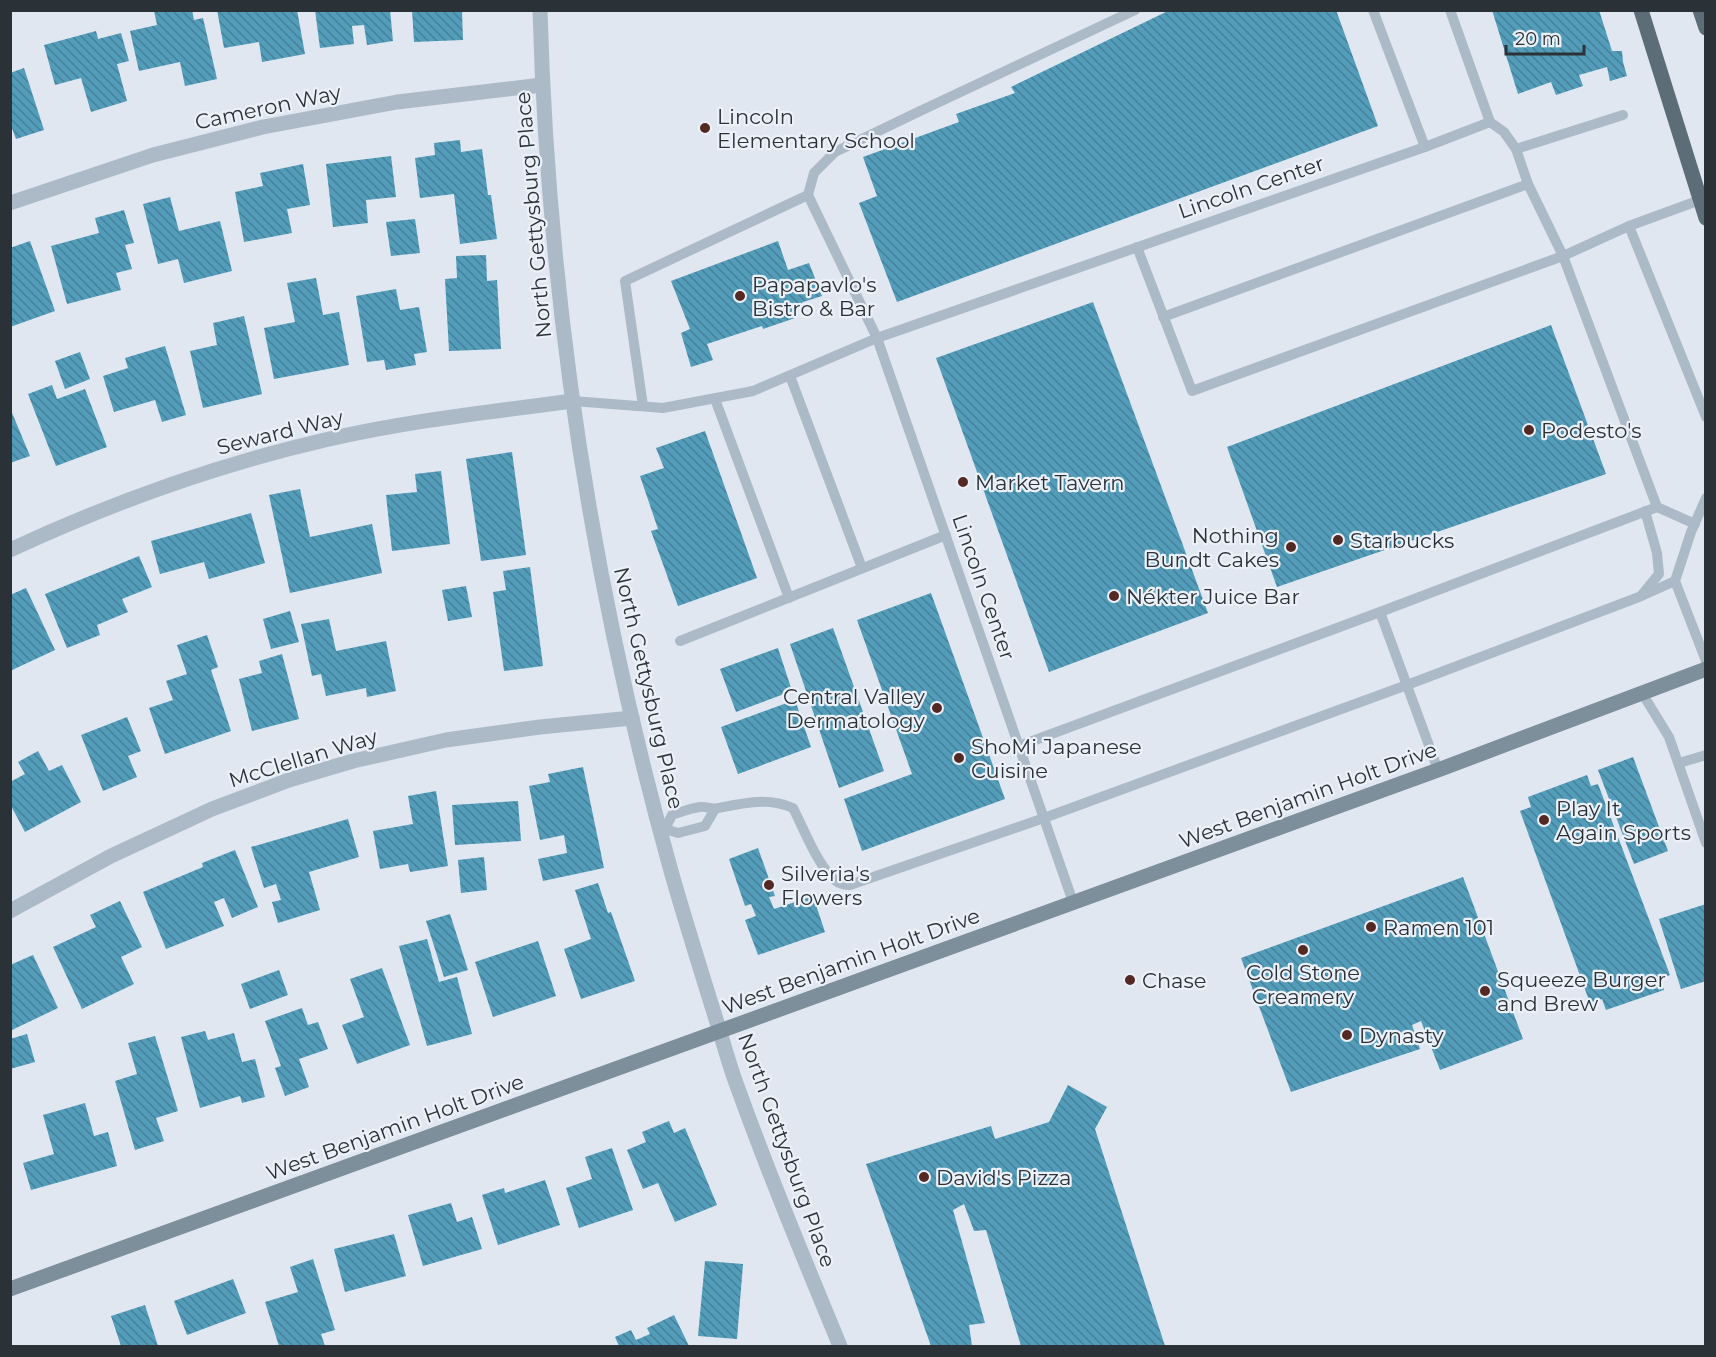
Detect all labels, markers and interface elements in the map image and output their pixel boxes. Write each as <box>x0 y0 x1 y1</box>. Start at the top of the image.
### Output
scale bar <box>1506 18 1584 56</box>
text: 20 m <box>1515 28 1561 50</box>
street label: Cameron Way <box>193 79 344 135</box>
street label: North Gettysburg Place <box>510 91 556 339</box>
place label: Lincoln Elementary School <box>717 104 915 153</box>
marker: Lincoln Elementary School <box>698 121 712 135</box>
street label: Lincoln Center <box>1175 150 1327 224</box>
place label: Papapavlo's Bistro & Bar <box>752 272 876 321</box>
marker: Papapavlo's Bistro & Bar <box>733 289 747 303</box>
street label: Seward Way <box>214 404 346 460</box>
place label: Podesto's <box>1541 418 1642 443</box>
marker: Podesto's <box>1522 423 1536 437</box>
place label: Market Tavern <box>975 470 1124 495</box>
marker: Market Tavern <box>956 475 970 489</box>
street label: Lincoln Center <box>947 511 1021 663</box>
place label: Nothing Bundt Cakes <box>1145 523 1279 572</box>
place label: Starbucks <box>1350 528 1454 553</box>
marker: Starbucks <box>1331 533 1345 547</box>
marker: Nothing Bundt Cakes <box>1284 540 1298 554</box>
street label: North Gettysburg Place <box>609 565 689 811</box>
place label: Nékter Juice Bar <box>1126 584 1300 609</box>
marker: Nékter Juice Bar <box>1107 589 1121 603</box>
place label: Central Valley Dermatology <box>783 684 926 733</box>
marker: Central Valley Dermatology <box>930 701 944 715</box>
street label: McClellan Way <box>226 723 381 792</box>
place label: ShoMi Japanese Cuisine <box>971 734 1142 783</box>
street label: West Benjamin Holt Drive <box>1176 737 1440 853</box>
marker: ShoMi Japanese Cuisine <box>952 751 966 765</box>
place label: Play It Again Sports <box>1556 796 1691 845</box>
marker: Play It Again Sports <box>1537 813 1551 827</box>
place label: Silveria's Flowers <box>781 861 870 910</box>
marker: Silveria's Flowers <box>762 878 776 892</box>
street label: West Benjamin Holt Drive <box>719 903 983 1019</box>
place label: Ramen 101 <box>1383 915 1494 940</box>
marker: Ramen 101 <box>1364 920 1378 934</box>
marker: Cold Stone Creamery <box>1296 943 1310 957</box>
place label: Cold Stone Creamery <box>1246 960 1360 1009</box>
place label: Squeeze Burger and Brew <box>1497 967 1666 1016</box>
place label: Chase <box>1142 968 1206 993</box>
marker: Chase <box>1123 973 1137 987</box>
marker: Squeeze Burger and Brew <box>1478 984 1492 998</box>
place label: Dynasty <box>1359 1023 1444 1048</box>
marker: Dynasty <box>1340 1028 1354 1042</box>
street label: North Gettysburg Place <box>733 1029 841 1271</box>
street label: West Benjamin Holt Drive <box>263 1069 527 1185</box>
place label: David's Pizza <box>936 1165 1071 1190</box>
marker: David's Pizza <box>917 1170 931 1184</box>

